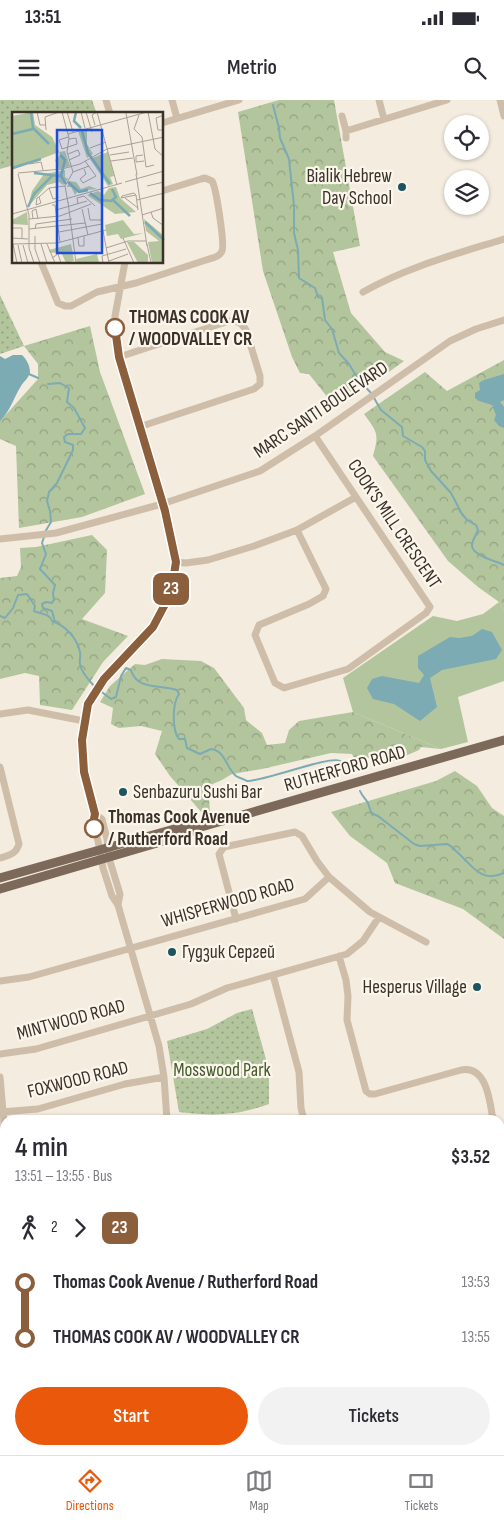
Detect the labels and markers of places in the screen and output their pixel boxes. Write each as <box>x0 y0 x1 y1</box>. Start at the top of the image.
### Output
place label: Bialik Hebrew Day School <box>306 165 392 210</box>
marker: Bialik Hebrew Day School <box>396 181 408 193</box>
place label: THOMAS COOK AV / WOODVALLEY CR <box>129 306 252 351</box>
marker: THOMAS COOK AV / WOODVALLEY CR <box>105 318 125 338</box>
place label: Senbazuru Sushi Bar <box>133 781 263 804</box>
marker: Senbazuru Sushi Bar <box>117 786 129 798</box>
place label: Thomas Cook Avenue / Rutherford Road <box>108 806 250 851</box>
marker: Thomas Cook Avenue / Rutherford Road <box>84 818 104 838</box>
place label: Гудзик Сергей <box>182 941 275 964</box>
marker: Гудзик Сергей <box>166 946 178 958</box>
place label: Hesperus Village <box>363 976 467 999</box>
marker: Hesperus Village <box>471 981 483 993</box>

